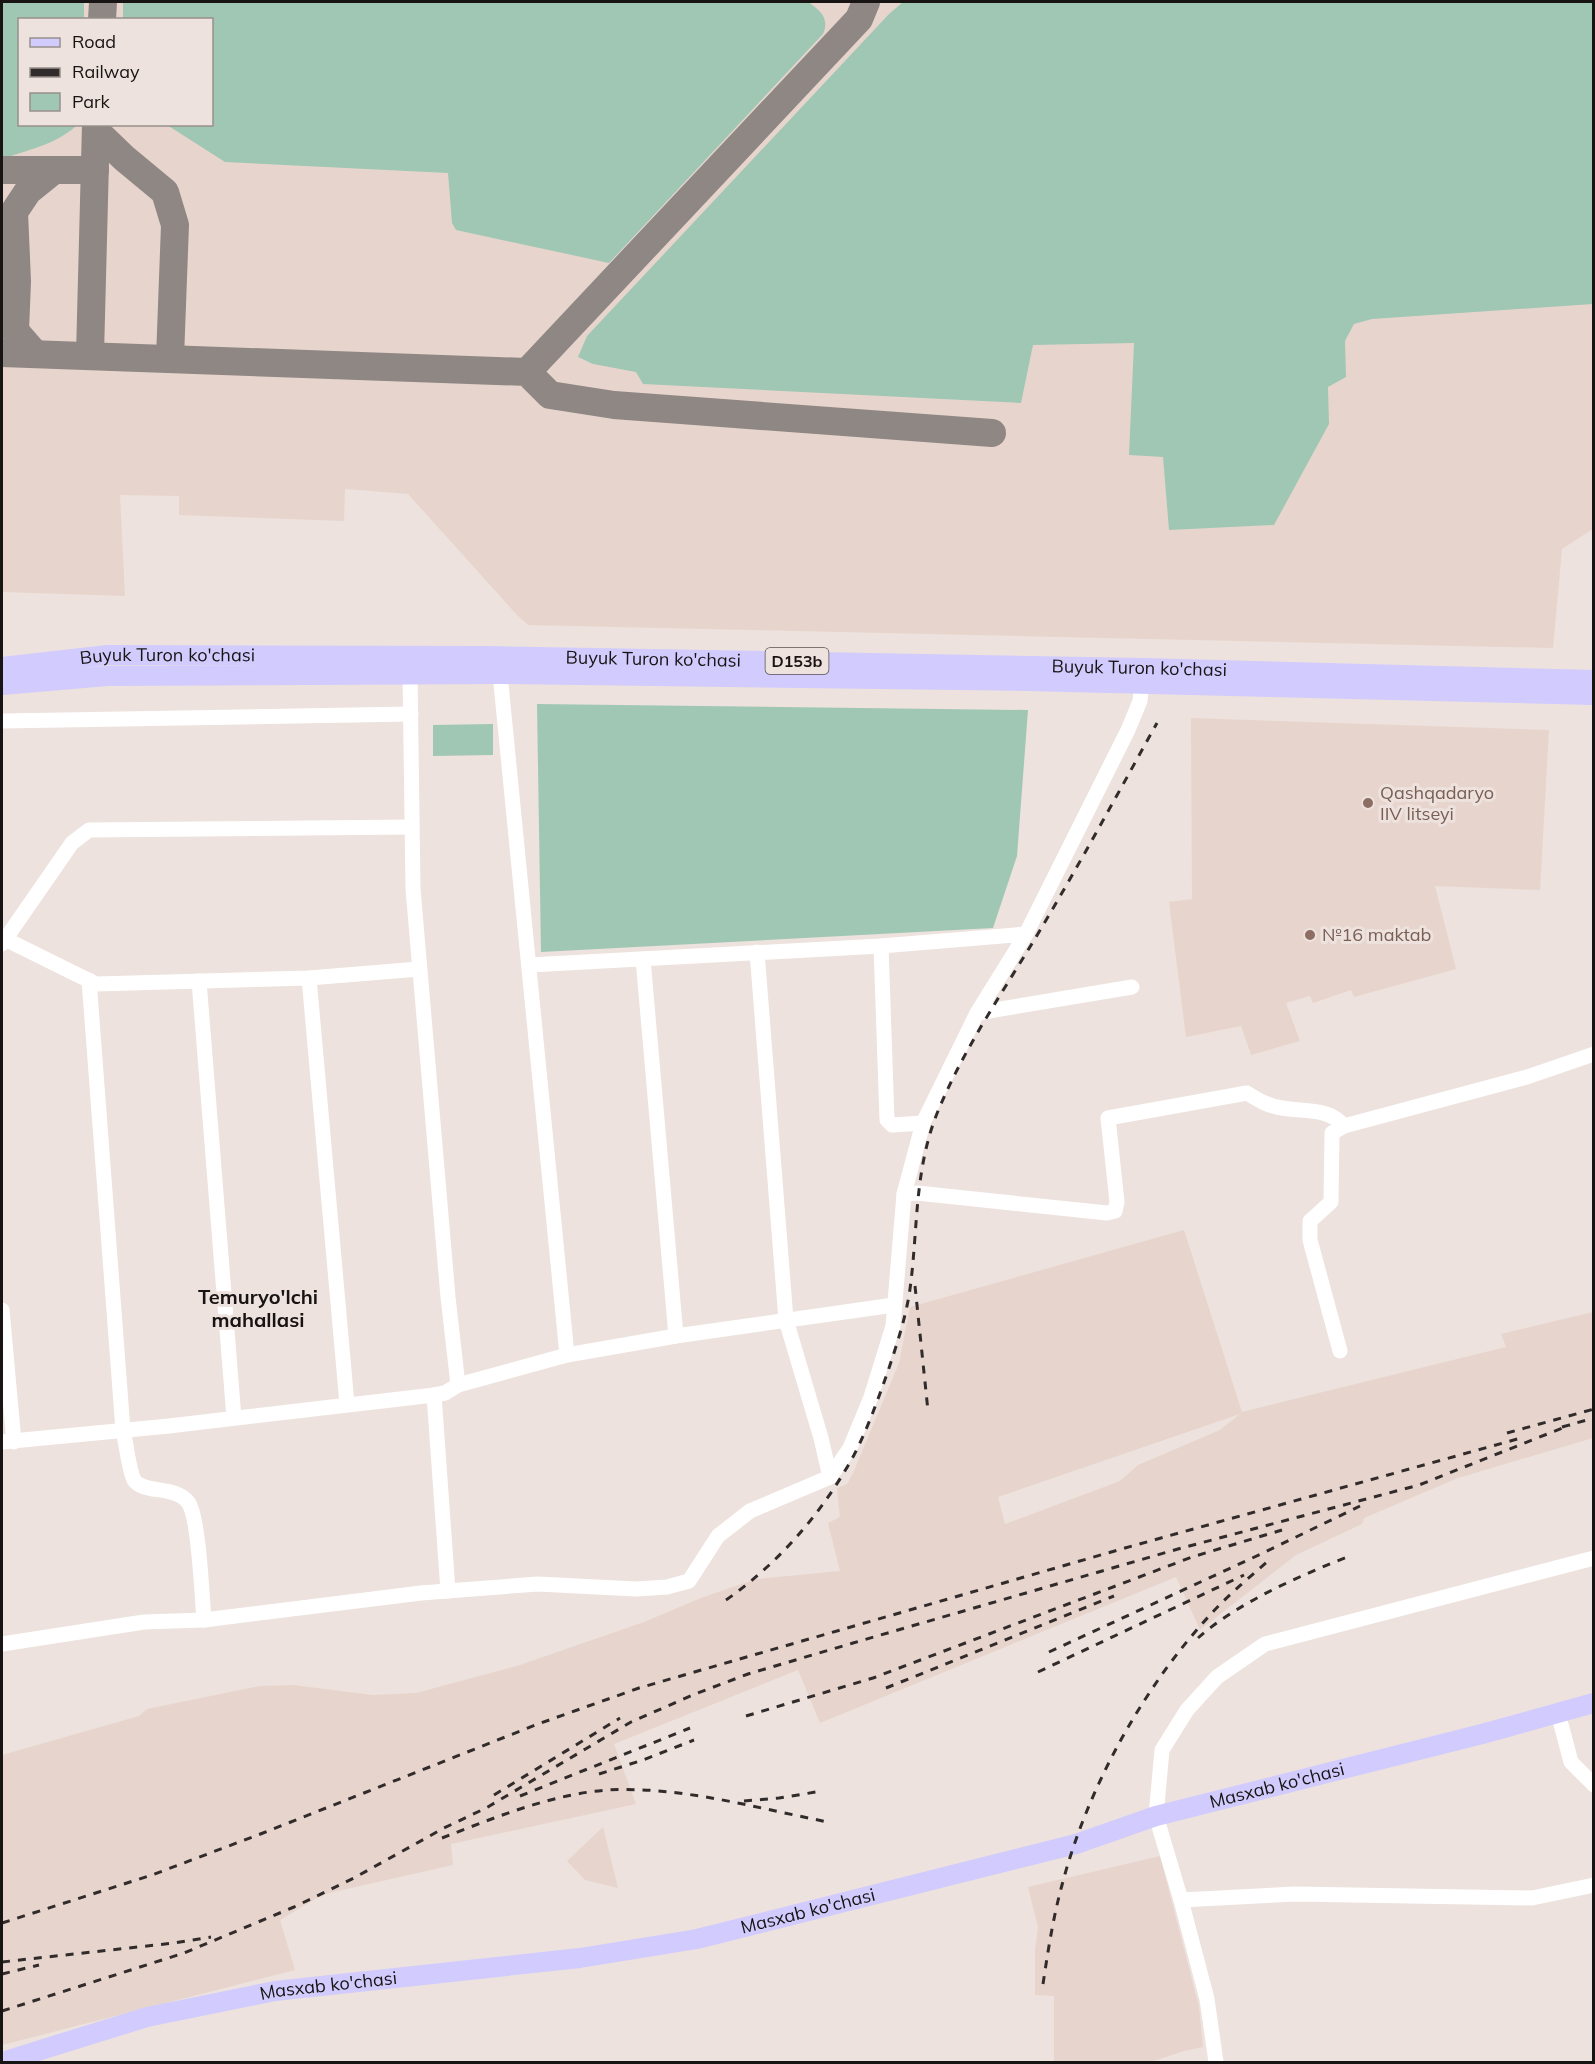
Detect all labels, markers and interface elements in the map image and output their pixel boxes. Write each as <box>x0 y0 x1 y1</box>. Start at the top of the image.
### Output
legend <box>18 18 213 126</box>
text: Road <box>72 30 116 53</box>
text: Railway <box>72 60 140 83</box>
text: Park <box>72 90 111 113</box>
street label: Buyuk Turon ko'chasi <box>78 643 255 669</box>
street label: Buyuk Turon ko'chasi <box>565 645 741 672</box>
road number: D153b <box>766 648 828 674</box>
street label: Buyuk Turon ko'chasi <box>1051 654 1227 681</box>
place label: Qashqadaryo IIV litseyi <box>1380 781 1494 825</box>
marker: Qashqadaryo IIV litseyi <box>1361 796 1375 810</box>
place label: №16 maktab <box>1322 923 1431 946</box>
marker: №16 maktab <box>1303 928 1317 942</box>
district label: Temuryo'lchi mahallasi <box>198 1284 318 1332</box>
street label: Masxab ko'chasi <box>1207 1757 1347 1813</box>
street label: Masxab ko'chasi <box>738 1883 877 1939</box>
street label: Masxab ko'chasi <box>258 1966 398 2005</box>

